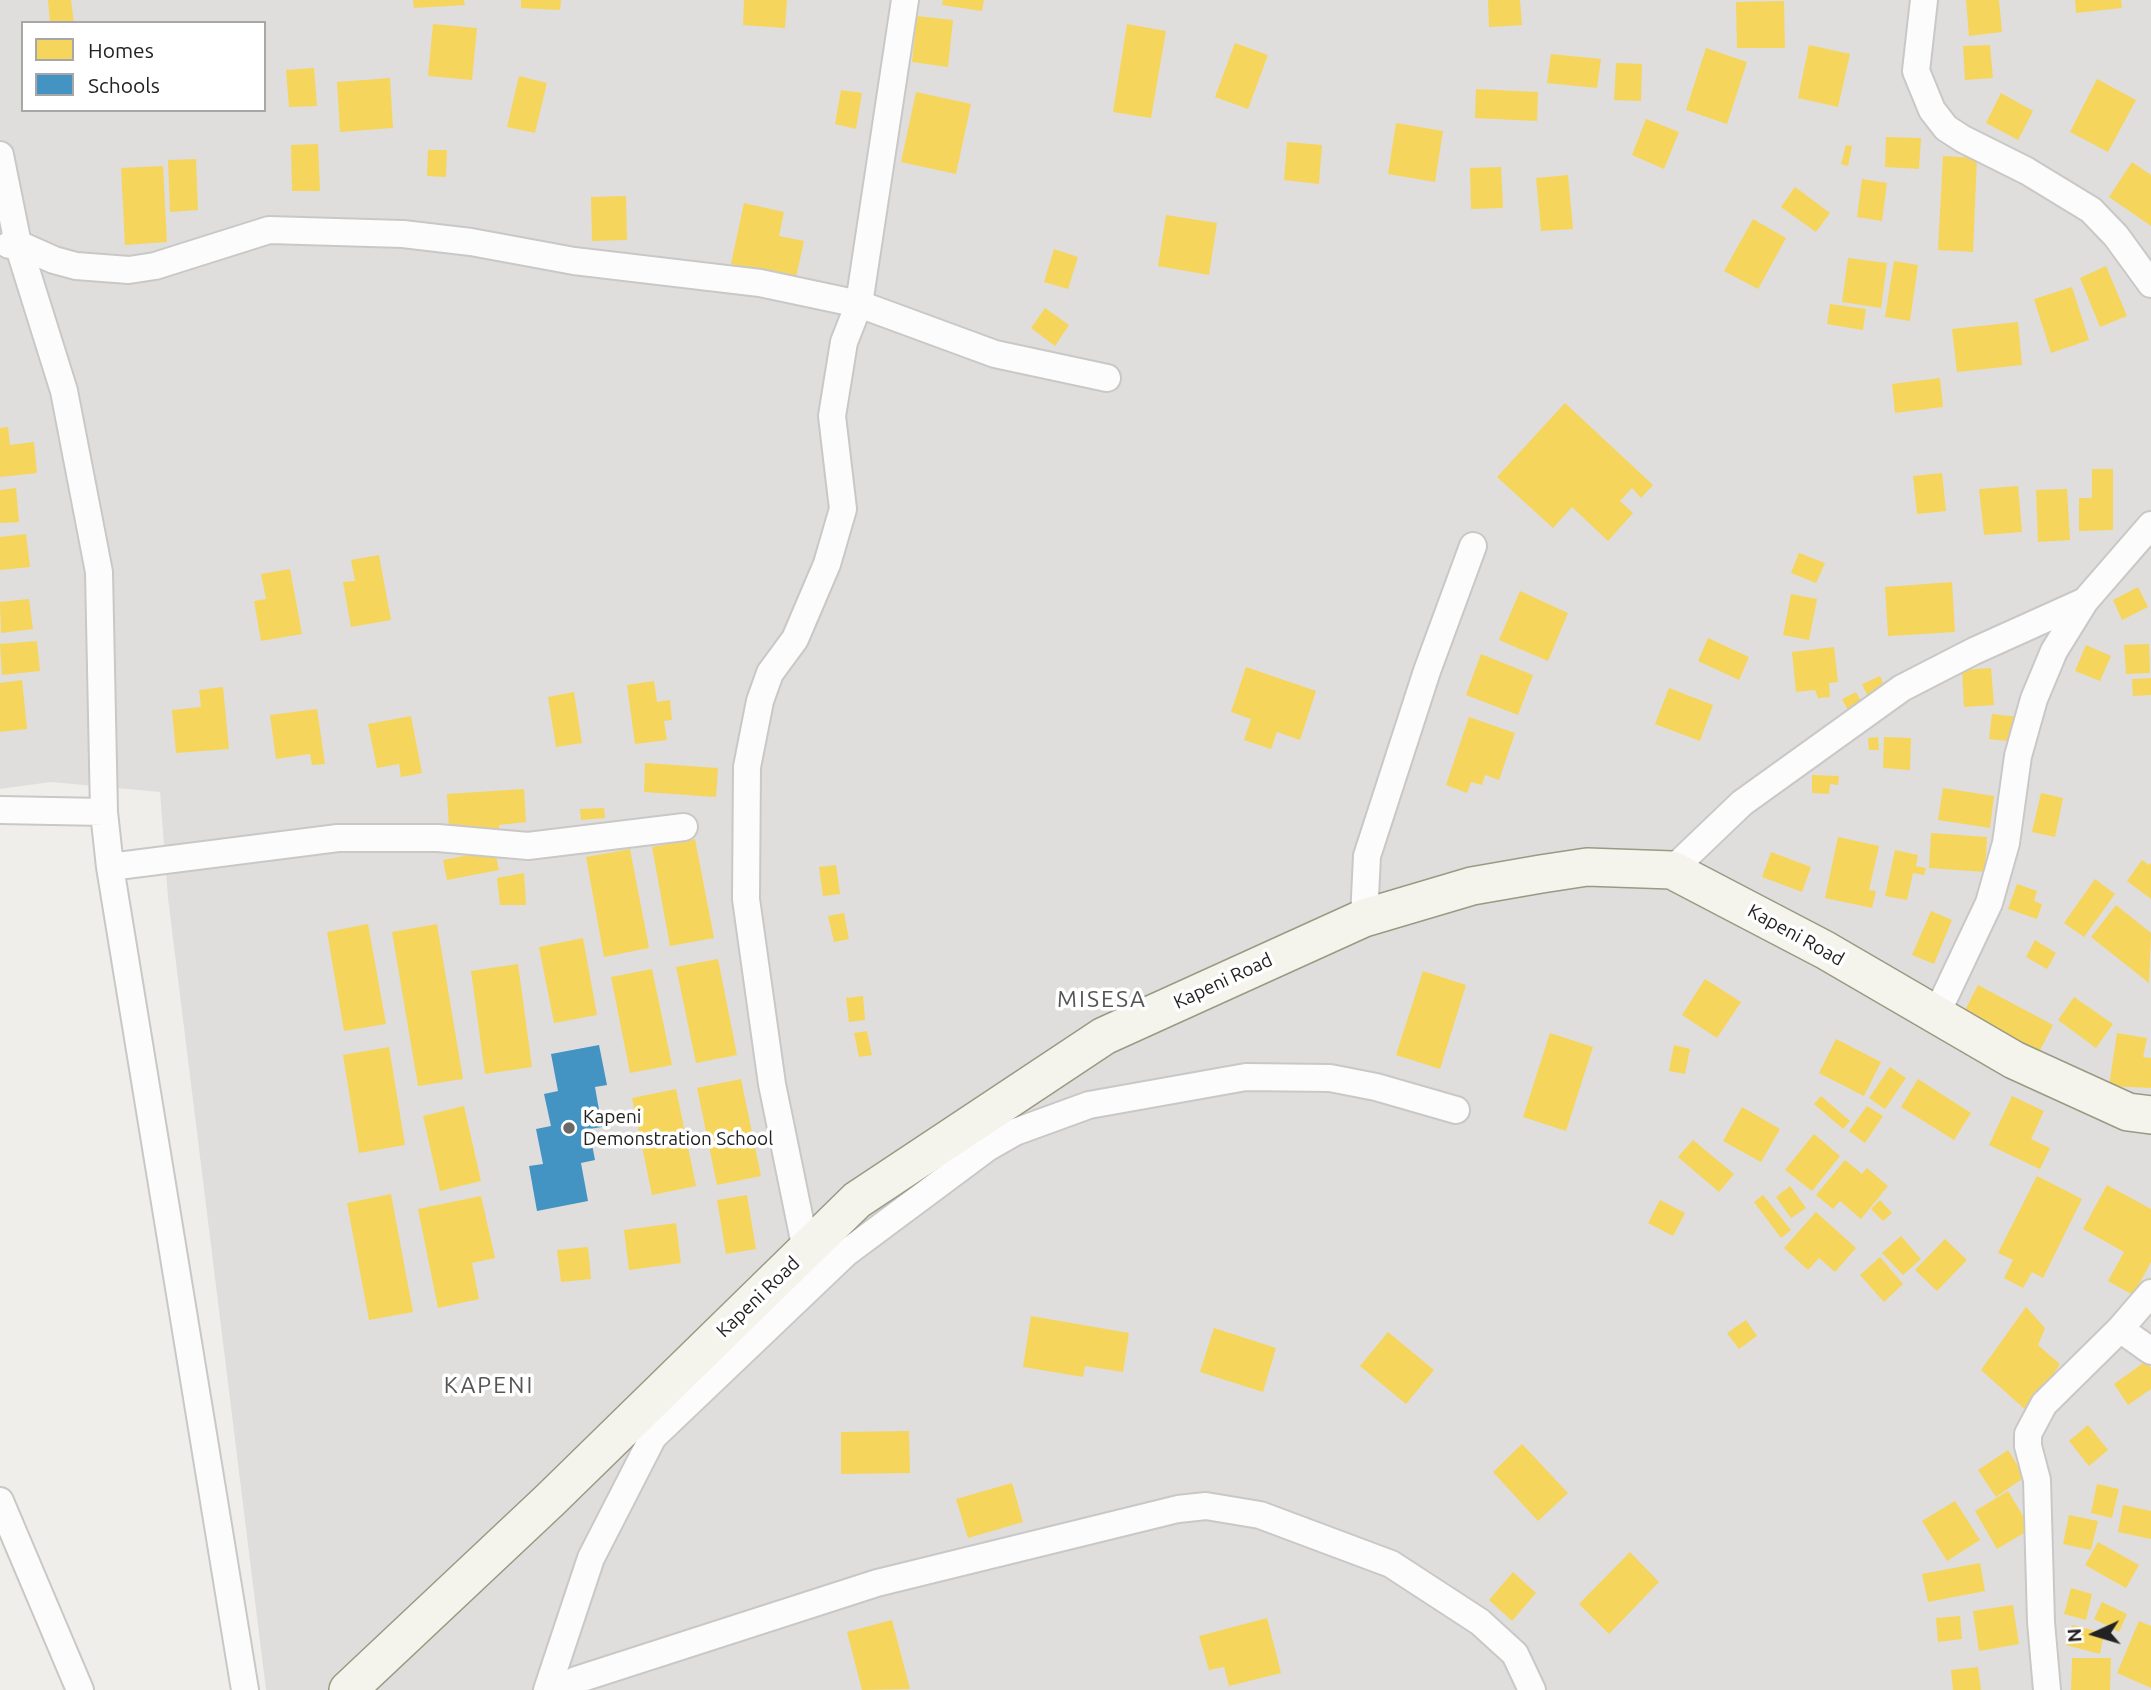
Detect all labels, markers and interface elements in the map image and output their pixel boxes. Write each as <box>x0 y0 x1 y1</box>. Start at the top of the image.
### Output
legend <box>21 21 266 112</box>
text: Homes <box>88 38 154 62</box>
text: Schools <box>88 73 160 97</box>
street label: Kapeni Road <box>1744 899 1848 971</box>
street label: Kapeni Road <box>1170 948 1276 1014</box>
district label: MISESA <box>1058 985 1146 1013</box>
place label: Kapeni Demonstration School <box>583 1106 773 1150</box>
marker: Kapeni Demonstration School <box>561 1120 577 1136</box>
street label: Kapeni Road <box>712 1252 804 1342</box>
district label: KAPENI <box>444 1371 534 1399</box>
north arrow <box>2060 1599 2130 1669</box>
text: N <box>2063 1628 2086 1643</box>

